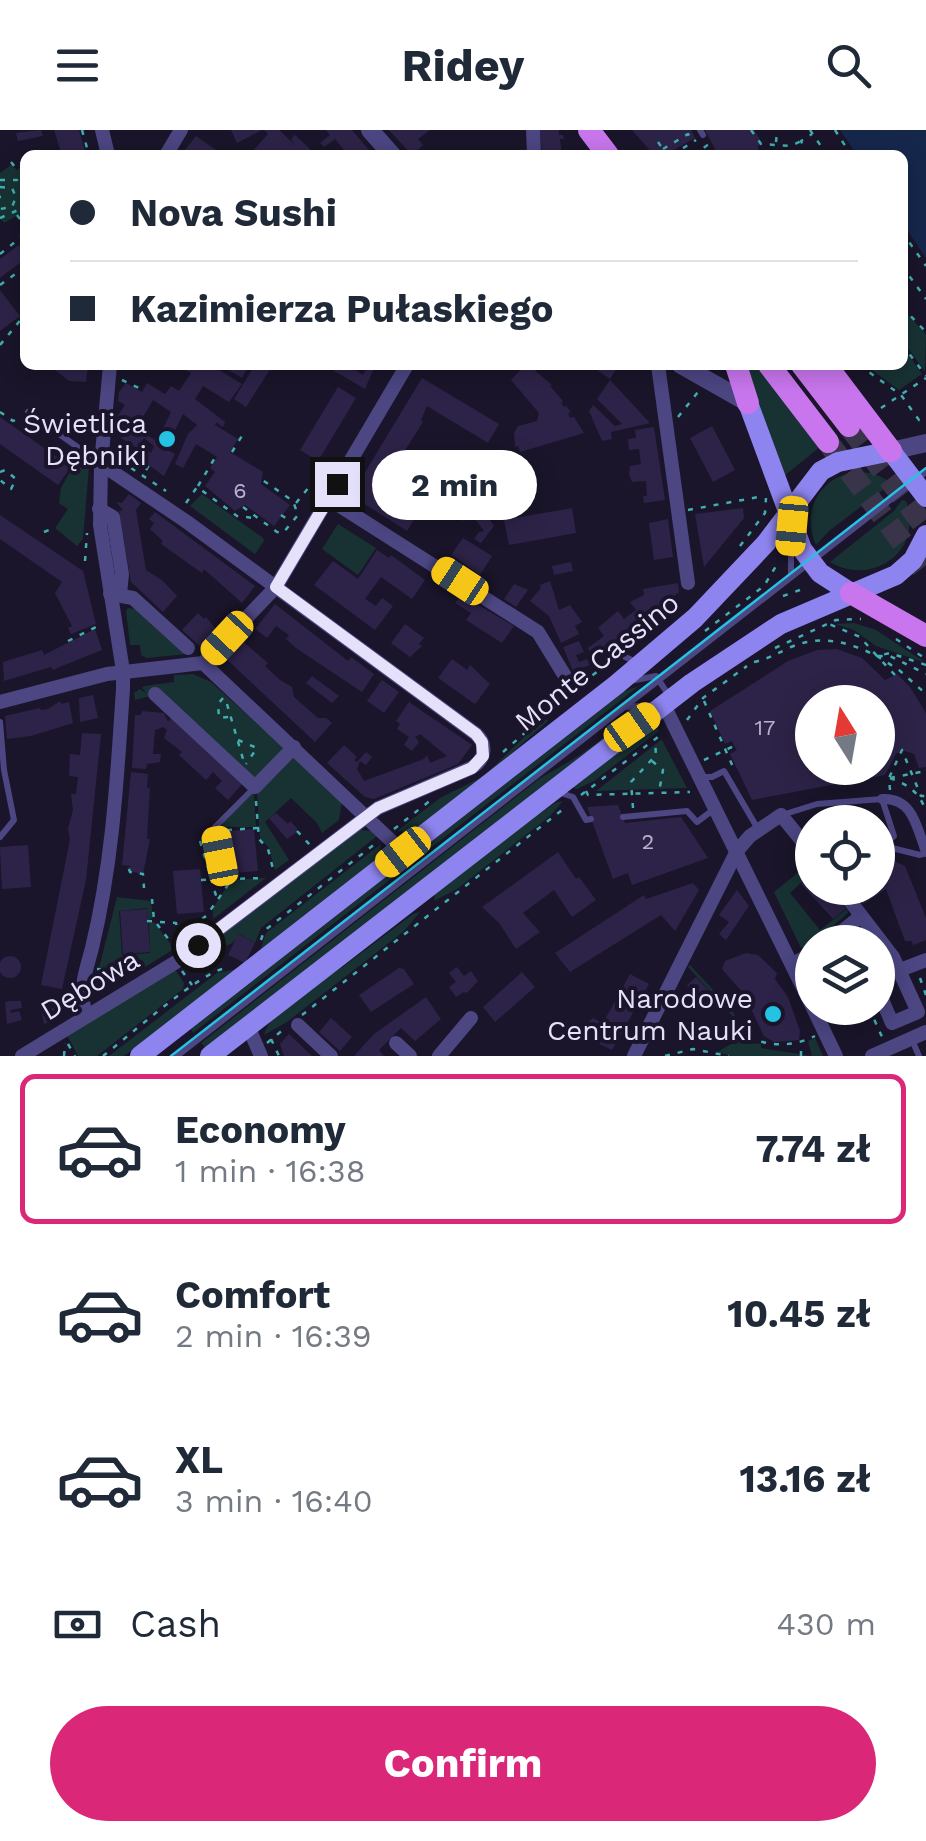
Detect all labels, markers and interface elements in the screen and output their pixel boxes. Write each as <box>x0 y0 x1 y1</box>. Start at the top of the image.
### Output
icon: menu <box>50 38 105 93</box>
icon: search <box>821 38 876 93</box>
text: Ridey <box>402 39 524 92</box>
text: Nova Sushi <box>130 191 337 235</box>
text: Kazimierza Pułaskiego <box>130 287 553 331</box>
place label: Świetlica Dębniki <box>23 407 147 472</box>
marker: Świetlica Dębniki <box>156 428 178 450</box>
callout: 2 min <box>372 449 537 519</box>
route end <box>315 462 360 507</box>
text: 2 min <box>411 466 498 504</box>
house number: 6 <box>233 478 247 503</box>
car <box>774 495 810 557</box>
car <box>427 552 493 610</box>
street label: Monte Cassino <box>508 586 686 738</box>
car <box>196 606 258 670</box>
north arrow <box>795 685 895 785</box>
map controls <box>795 685 895 1025</box>
car <box>599 698 665 756</box>
house number: 17 <box>755 715 775 740</box>
button: locate <box>795 805 895 905</box>
car <box>370 822 436 882</box>
car <box>200 824 240 888</box>
house number: 2 <box>642 829 654 854</box>
route start <box>176 923 221 968</box>
button: layers <box>795 925 895 1025</box>
street label: Dębowa <box>35 943 145 1027</box>
place label: Narodowe Centrum Nauki <box>547 982 753 1047</box>
marker: Narodowe Centrum Nauki <box>762 1003 784 1025</box>
icon: car <box>55 1104 145 1194</box>
text: Economy <box>175 1108 346 1152</box>
text: 7.74 zł <box>756 1127 871 1171</box>
text: 1 min · 16:38 <box>175 1152 365 1190</box>
icon: car <box>55 1269 145 1359</box>
text: Comfort <box>175 1273 330 1317</box>
text: 10.45 zł <box>727 1292 871 1336</box>
text: 2 min · 16:39 <box>175 1317 372 1355</box>
icon: car <box>55 1434 145 1524</box>
text: XL <box>175 1438 223 1482</box>
text: 13.16 zł <box>739 1457 871 1501</box>
text: 3 min · 16:40 <box>175 1482 373 1520</box>
icon: cash <box>50 1597 105 1652</box>
text: Cash <box>130 1602 221 1646</box>
text: 430 m <box>776 1605 876 1643</box>
button: Confirm <box>50 1706 876 1821</box>

